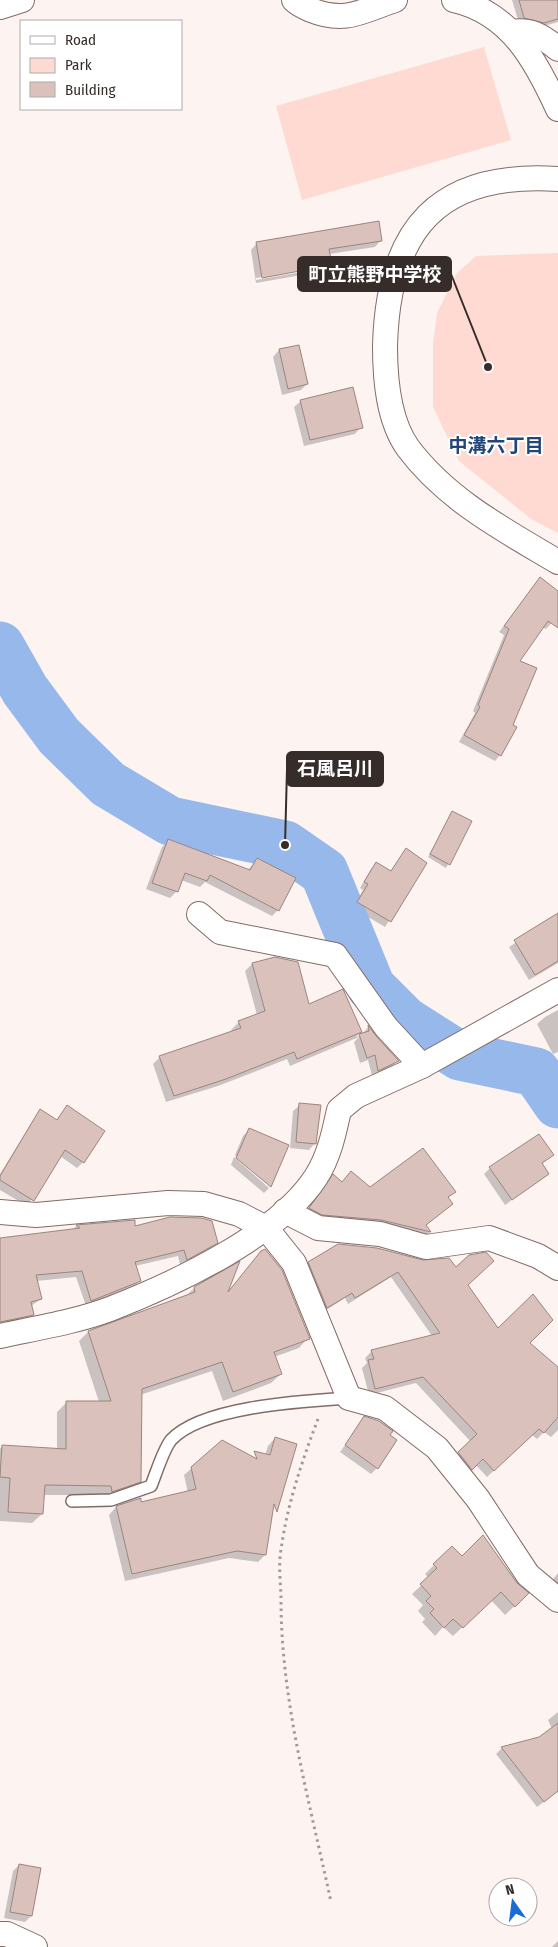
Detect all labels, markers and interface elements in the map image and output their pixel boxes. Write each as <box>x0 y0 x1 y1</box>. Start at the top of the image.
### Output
legend <box>20 20 182 110</box>
text: Road <box>65 31 96 49</box>
text: Park <box>65 56 92 74</box>
text: Building <box>65 81 116 99</box>
callout: 町立熊野中学校 <box>298 257 451 291</box>
text: 町立熊野中学校 <box>308 263 442 286</box>
district label: 中溝六丁目 <box>448 434 544 457</box>
callout: 石風呂川 <box>287 752 383 786</box>
text: 石風呂川 <box>297 757 373 780</box>
north arrow <box>488 1877 538 1927</box>
text: N <box>504 1881 516 1899</box>

